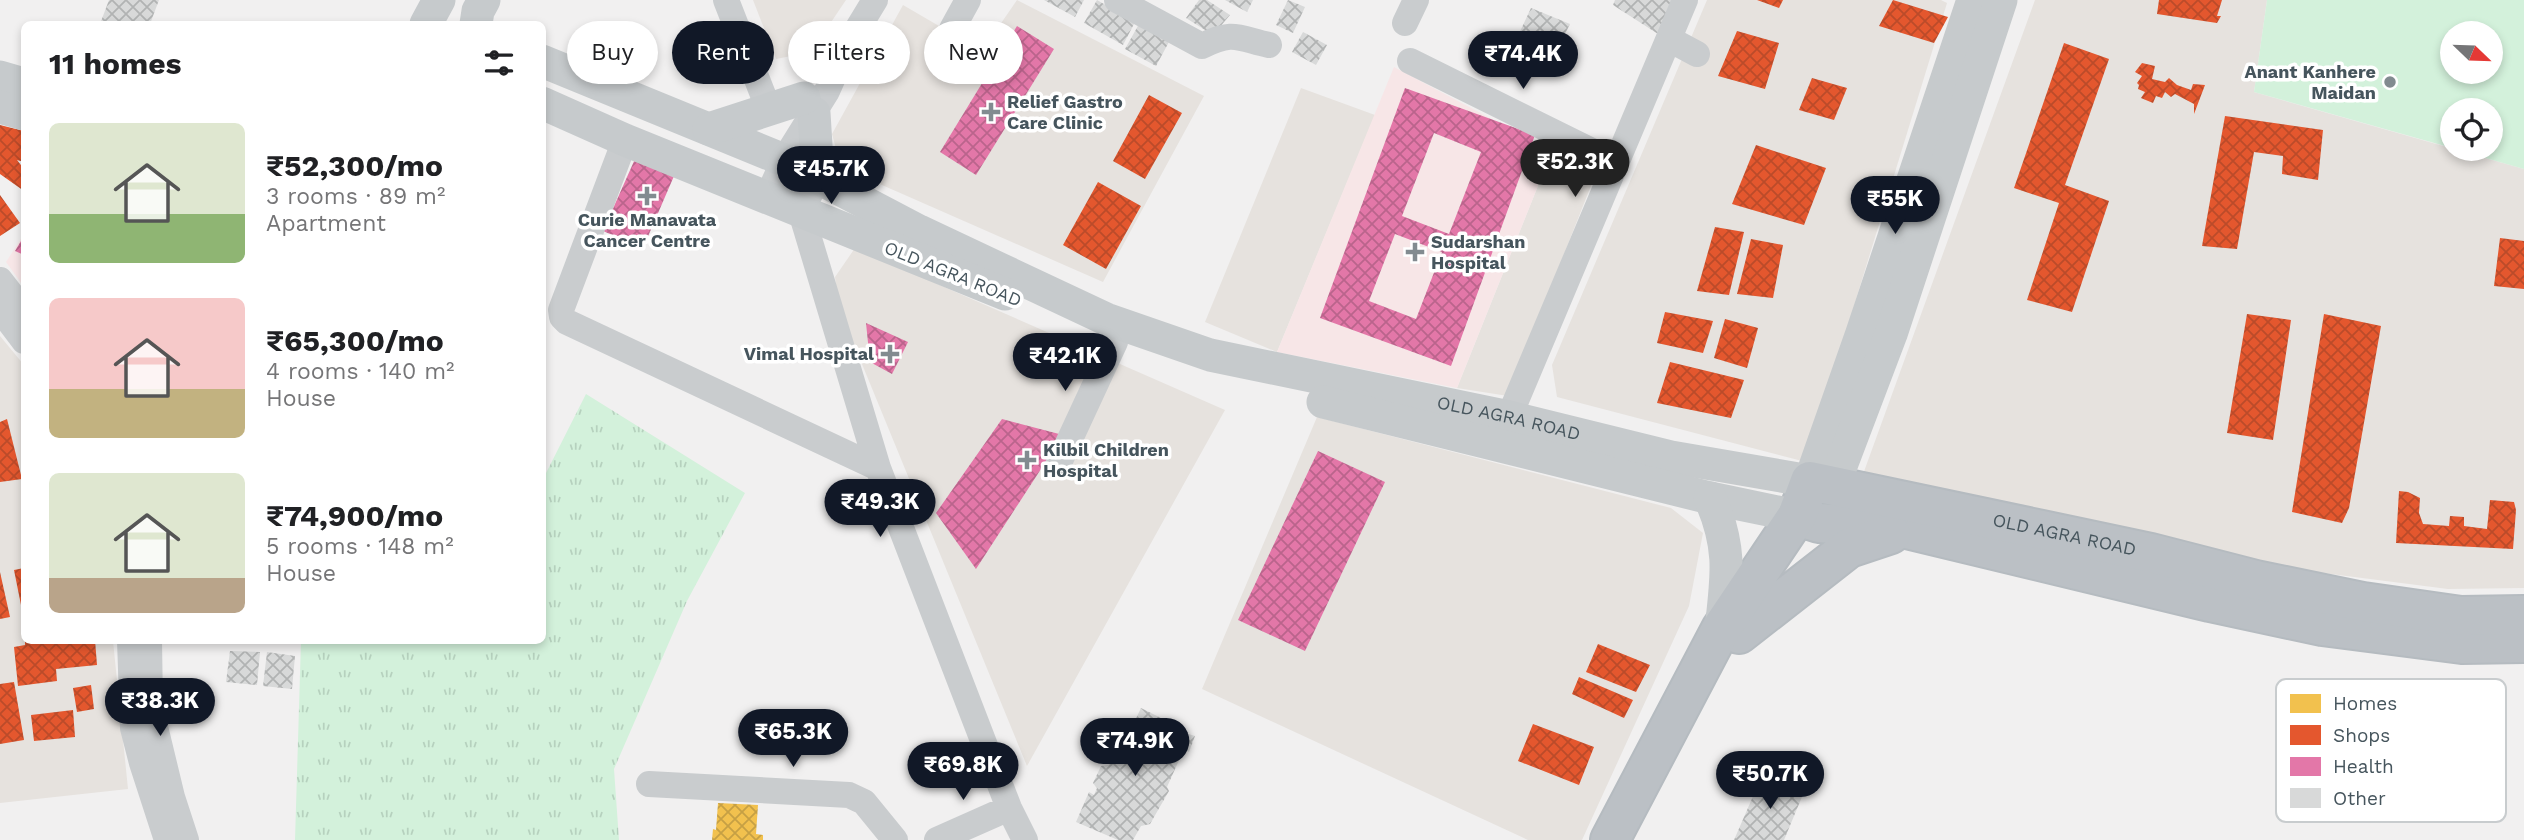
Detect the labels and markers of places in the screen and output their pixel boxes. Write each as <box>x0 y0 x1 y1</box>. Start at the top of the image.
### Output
pin: ₹74.4K <box>1466 32 1580 91</box>
place label: Anant Kanhere Maidan <box>2245 61 2376 103</box>
marker: Anant Kanhere Maidan <box>2382 74 2398 90</box>
place label: Relief Gastro Care Clinic <box>1007 91 1123 133</box>
marker: Relief Gastro Care Clinic <box>981 102 1001 122</box>
pin: ₹52.3K <box>1518 140 1632 199</box>
pin: ₹45.7K <box>774 146 888 206</box>
pin: ₹55K <box>1854 176 1936 236</box>
marker: Curie Manavata Cancer Centre <box>637 186 657 206</box>
place label: Curie Manavata Cancer Centre <box>578 209 717 251</box>
place label: Sudarshan Hospital <box>1431 231 1525 273</box>
marker: Sudarshan Hospital <box>1405 242 1425 262</box>
pin: ₹42.1K <box>1008 334 1122 393</box>
place label: Vimal Hospital <box>744 343 874 364</box>
marker: Vimal Hospital <box>880 344 900 364</box>
place label: Kilbil Children Hospital <box>1043 439 1169 481</box>
marker: Kilbil Children Hospital <box>1017 450 1037 470</box>
pin: ₹49.3K <box>823 480 937 539</box>
pin: ₹38.3K <box>103 678 217 738</box>
pin: ₹65.3K <box>736 710 850 769</box>
pin: ₹74.9K <box>1078 718 1192 778</box>
pin: ₹69.8K <box>906 742 1020 802</box>
pin: ₹50.7K <box>1713 752 1827 811</box>

